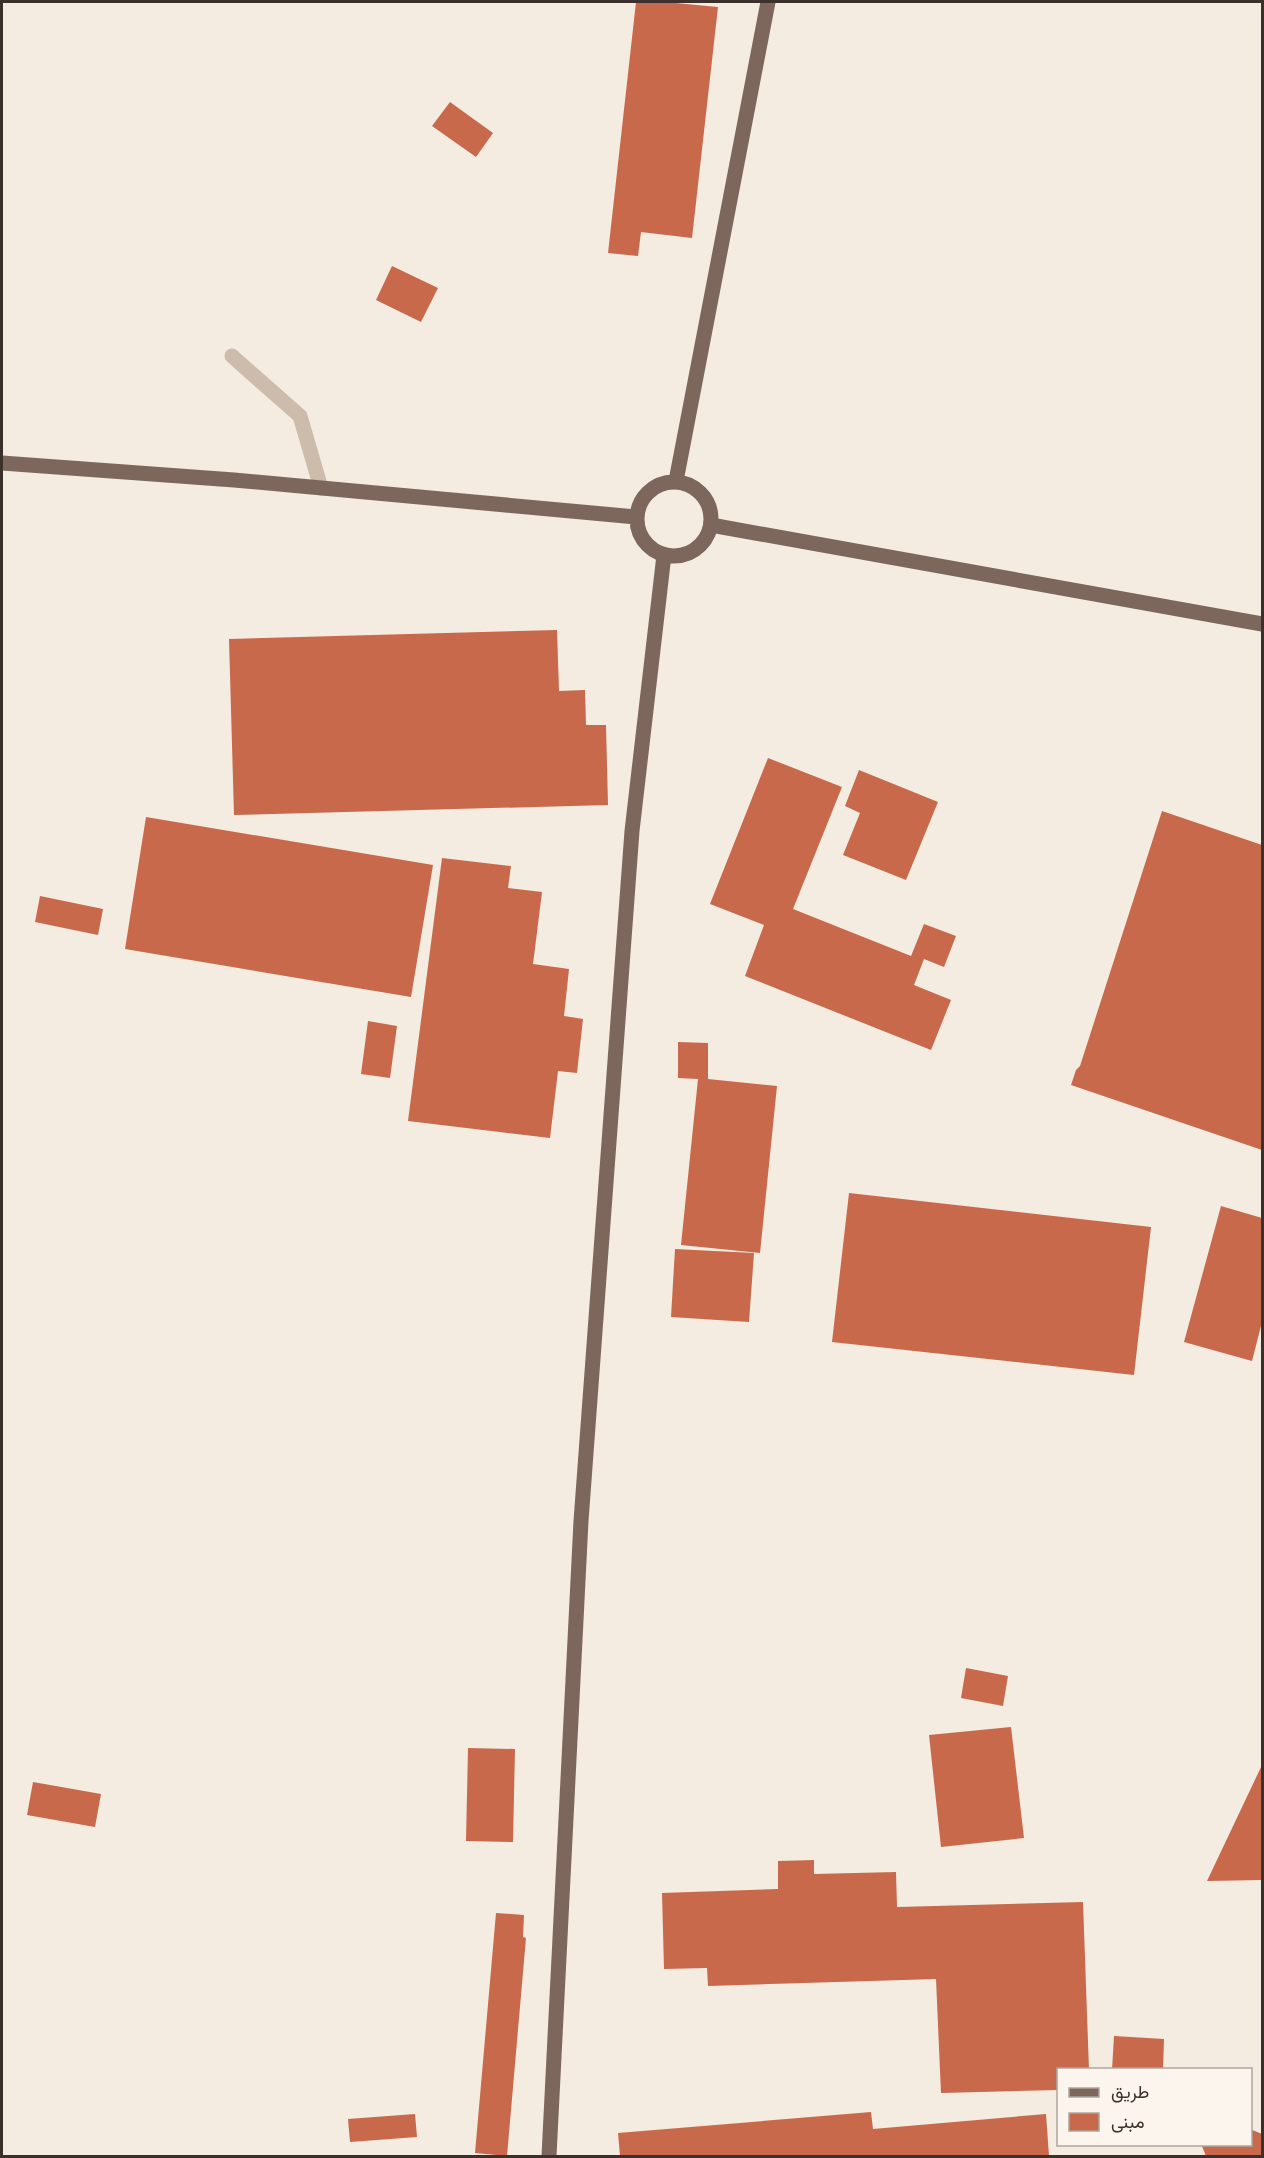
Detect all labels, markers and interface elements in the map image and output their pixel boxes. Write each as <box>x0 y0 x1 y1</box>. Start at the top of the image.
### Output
legend <box>1057 2068 1252 2146</box>
text: طريق <box>1111 2080 1149 2103</box>
text: مبنى <box>1111 2110 1145 2133</box>

